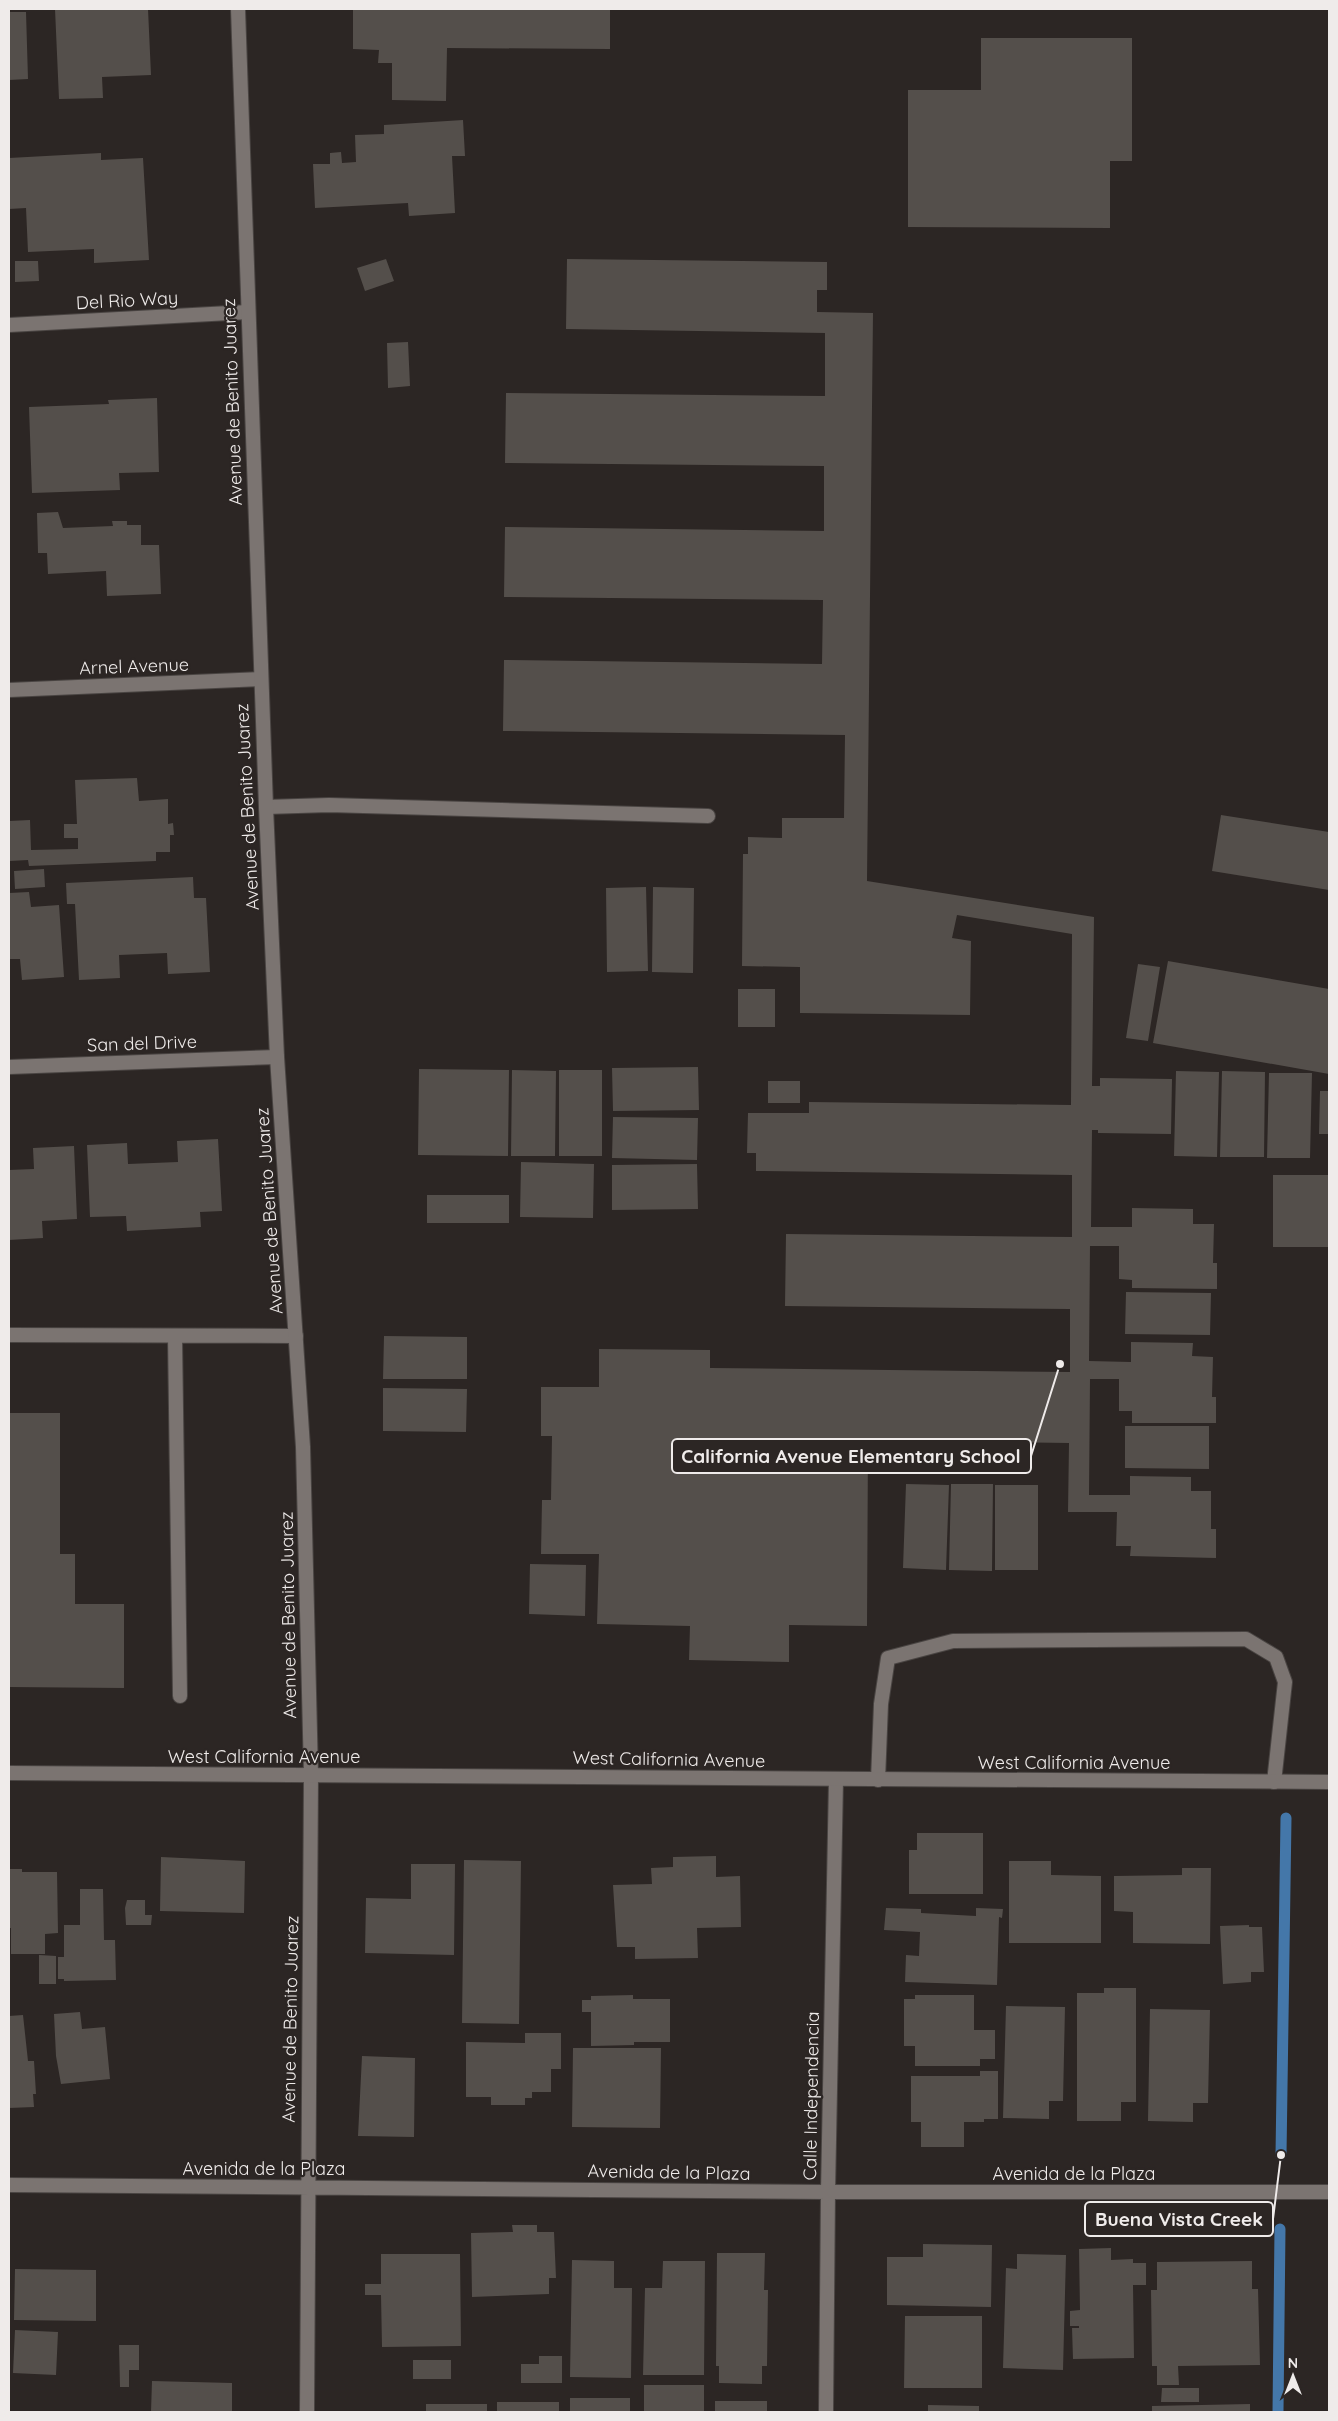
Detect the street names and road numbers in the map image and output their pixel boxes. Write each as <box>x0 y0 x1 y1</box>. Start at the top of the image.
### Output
street label: Del Rio Way <box>75 286 179 314</box>
street label: Avenue de Benito Juarez <box>217 298 247 506</box>
street label: Arnel Avenue <box>79 653 189 679</box>
street label: Avenue de Benito Juarez <box>230 703 264 911</box>
street label: San del Drive <box>87 1030 197 1056</box>
street label: Avenue de Benito Juarez <box>250 1107 288 1315</box>
street label: Avenue de Benito Juarez <box>275 1511 301 1719</box>
street label: West California Avenue <box>168 1745 360 1768</box>
street label: West California Avenue <box>572 1746 766 1772</box>
street label: West California Avenue <box>978 1751 1170 1774</box>
street label: Avenue de Benito Juarez <box>277 1915 303 2123</box>
street label: Calle Independencia <box>798 2011 824 2181</box>
street label: Avenida de la Plaza <box>183 2157 346 2180</box>
street label: Avenida de la Plaza <box>587 2159 751 2185</box>
street label: Avenida de la Plaza <box>993 2162 1156 2185</box>

